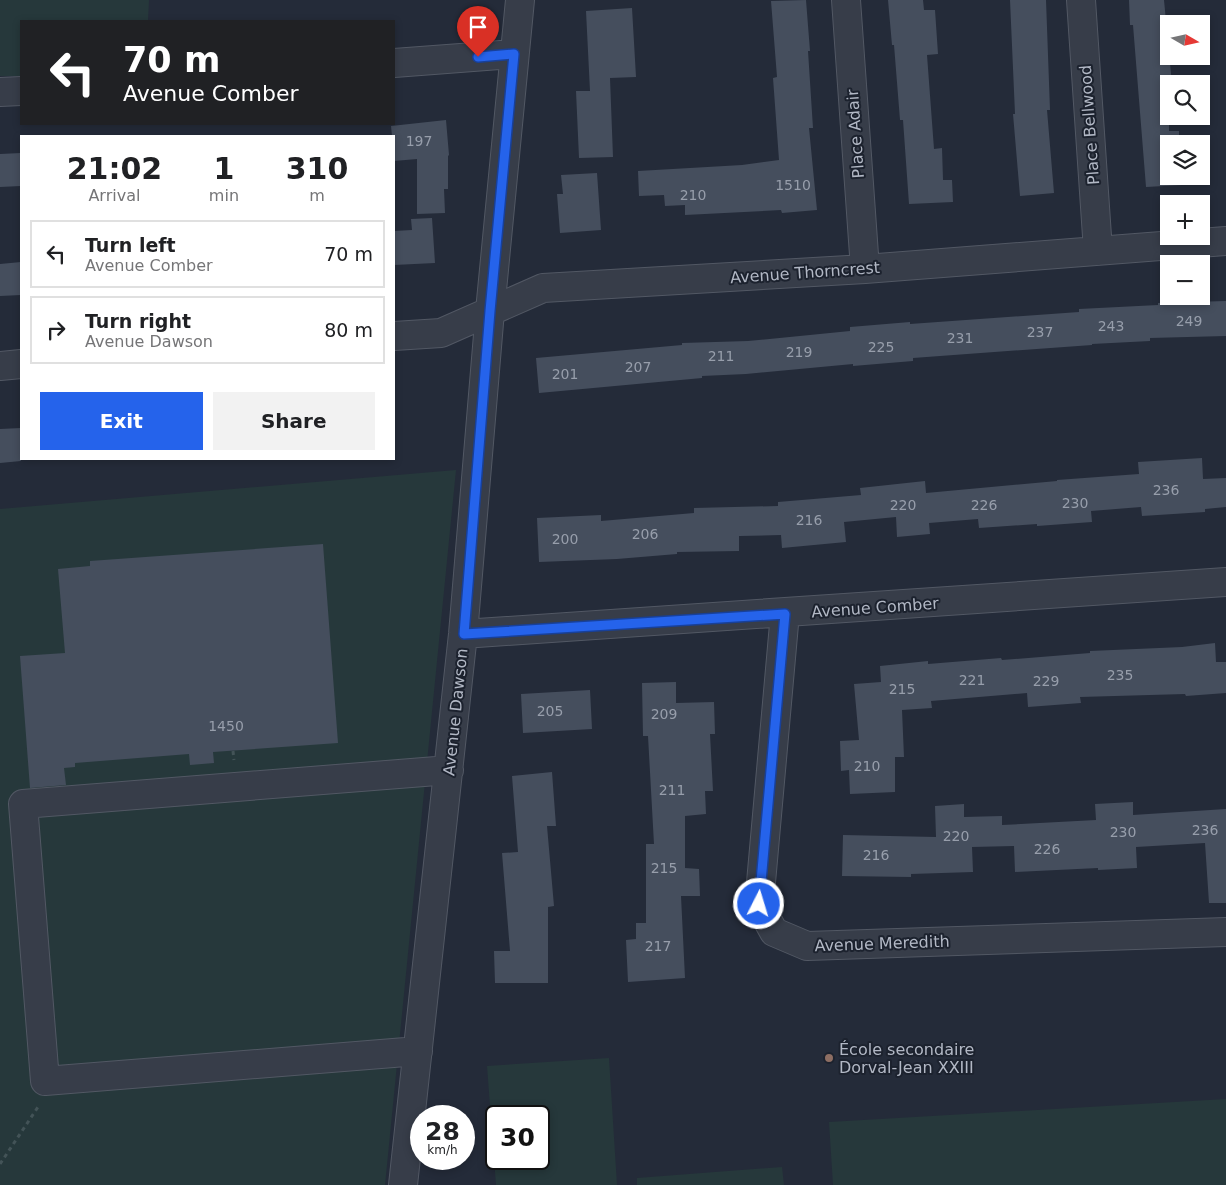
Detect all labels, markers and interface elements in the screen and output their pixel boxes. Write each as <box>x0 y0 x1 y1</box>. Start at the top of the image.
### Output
pin <box>457 6 499 57</box>
icon: arrive <box>464 13 492 41</box>
north arrow <box>1160 15 1210 65</box>
map controls <box>1160 15 1210 305</box>
icon: left <box>40 40 105 105</box>
text: 70 m <box>123 40 220 80</box>
street label: Place Bellwood <box>1076 64 1103 186</box>
button: search <box>1160 75 1210 125</box>
text: Avenue Comber <box>123 81 299 106</box>
street label: Place Adair <box>843 88 868 179</box>
house number: 197 <box>406 133 432 149</box>
button: layers <box>1160 135 1210 185</box>
text: 21:02 <box>67 151 162 186</box>
text: 1 <box>213 151 234 186</box>
text: 310 <box>286 151 348 186</box>
house number: 1510 <box>775 177 811 193</box>
text: Arrival <box>88 186 140 205</box>
text: min <box>209 186 239 205</box>
text: m <box>309 186 325 205</box>
house number: 210 <box>680 187 706 203</box>
button: + <box>1160 195 1210 245</box>
text: Turn left <box>85 234 176 256</box>
icon: left <box>42 240 70 268</box>
text: 70 m <box>324 243 373 265</box>
button: − <box>1160 255 1210 305</box>
text: Avenue Comber <box>85 256 213 275</box>
street label: Avenue Thorncrest <box>729 258 881 287</box>
text: Turn right <box>85 310 191 332</box>
house number: 249 <box>1176 313 1202 329</box>
icon: right <box>42 316 70 344</box>
house number: 243 <box>1098 318 1124 334</box>
text: 80 m <box>324 319 373 341</box>
house number: 237 <box>1027 324 1053 340</box>
house number: 231 <box>947 330 973 346</box>
text: Avenue Dawson <box>85 332 213 351</box>
house number: 225 <box>868 339 894 355</box>
house number: 219 <box>786 344 812 360</box>
house number: 211 <box>708 348 734 364</box>
house number: 207 <box>625 359 651 375</box>
house number: 201 <box>552 366 578 382</box>
button: Exit <box>40 392 203 450</box>
button: Share <box>213 392 375 450</box>
house number: 236 <box>1153 482 1179 498</box>
house number: 230 <box>1062 495 1088 511</box>
house number: 220 <box>890 497 916 513</box>
house number: 226 <box>971 497 997 513</box>
house number: 216 <box>796 512 822 528</box>
house number: 206 <box>632 526 658 542</box>
house number: 200 <box>552 531 578 547</box>
street label: Avenue Comber <box>811 594 940 621</box>
street label: Avenue Dawson <box>439 647 472 777</box>
house number: 235 <box>1107 667 1133 683</box>
house number: 221 <box>959 672 985 688</box>
house number: 229 <box>1033 673 1059 689</box>
house number: 215 <box>889 681 915 697</box>
house number: 205 <box>537 703 563 719</box>
house number: 209 <box>651 706 677 722</box>
house number: 1450 <box>208 718 244 734</box>
house number: 210 <box>854 758 880 774</box>
house number: 211 <box>659 782 685 798</box>
house number: 236 <box>1192 822 1218 838</box>
house number: 230 <box>1110 824 1136 840</box>
house number: 220 <box>943 828 969 844</box>
house number: 226 <box>1034 841 1060 857</box>
house number: 216 <box>863 847 889 863</box>
house number: 215 <box>651 860 677 876</box>
position arrow <box>732 877 784 929</box>
street label: Avenue Meredith <box>814 932 950 955</box>
house number: 217 <box>645 938 671 954</box>
place label: École secondaire Dorval-Jean XXIII <box>839 1040 974 1077</box>
marker: École secondaire Dorval-Jean XXIII <box>823 1052 835 1064</box>
speed limit sign: 30 <box>485 1105 550 1170</box>
text: 28 <box>425 1117 460 1146</box>
text: km/h <box>427 1143 458 1157</box>

